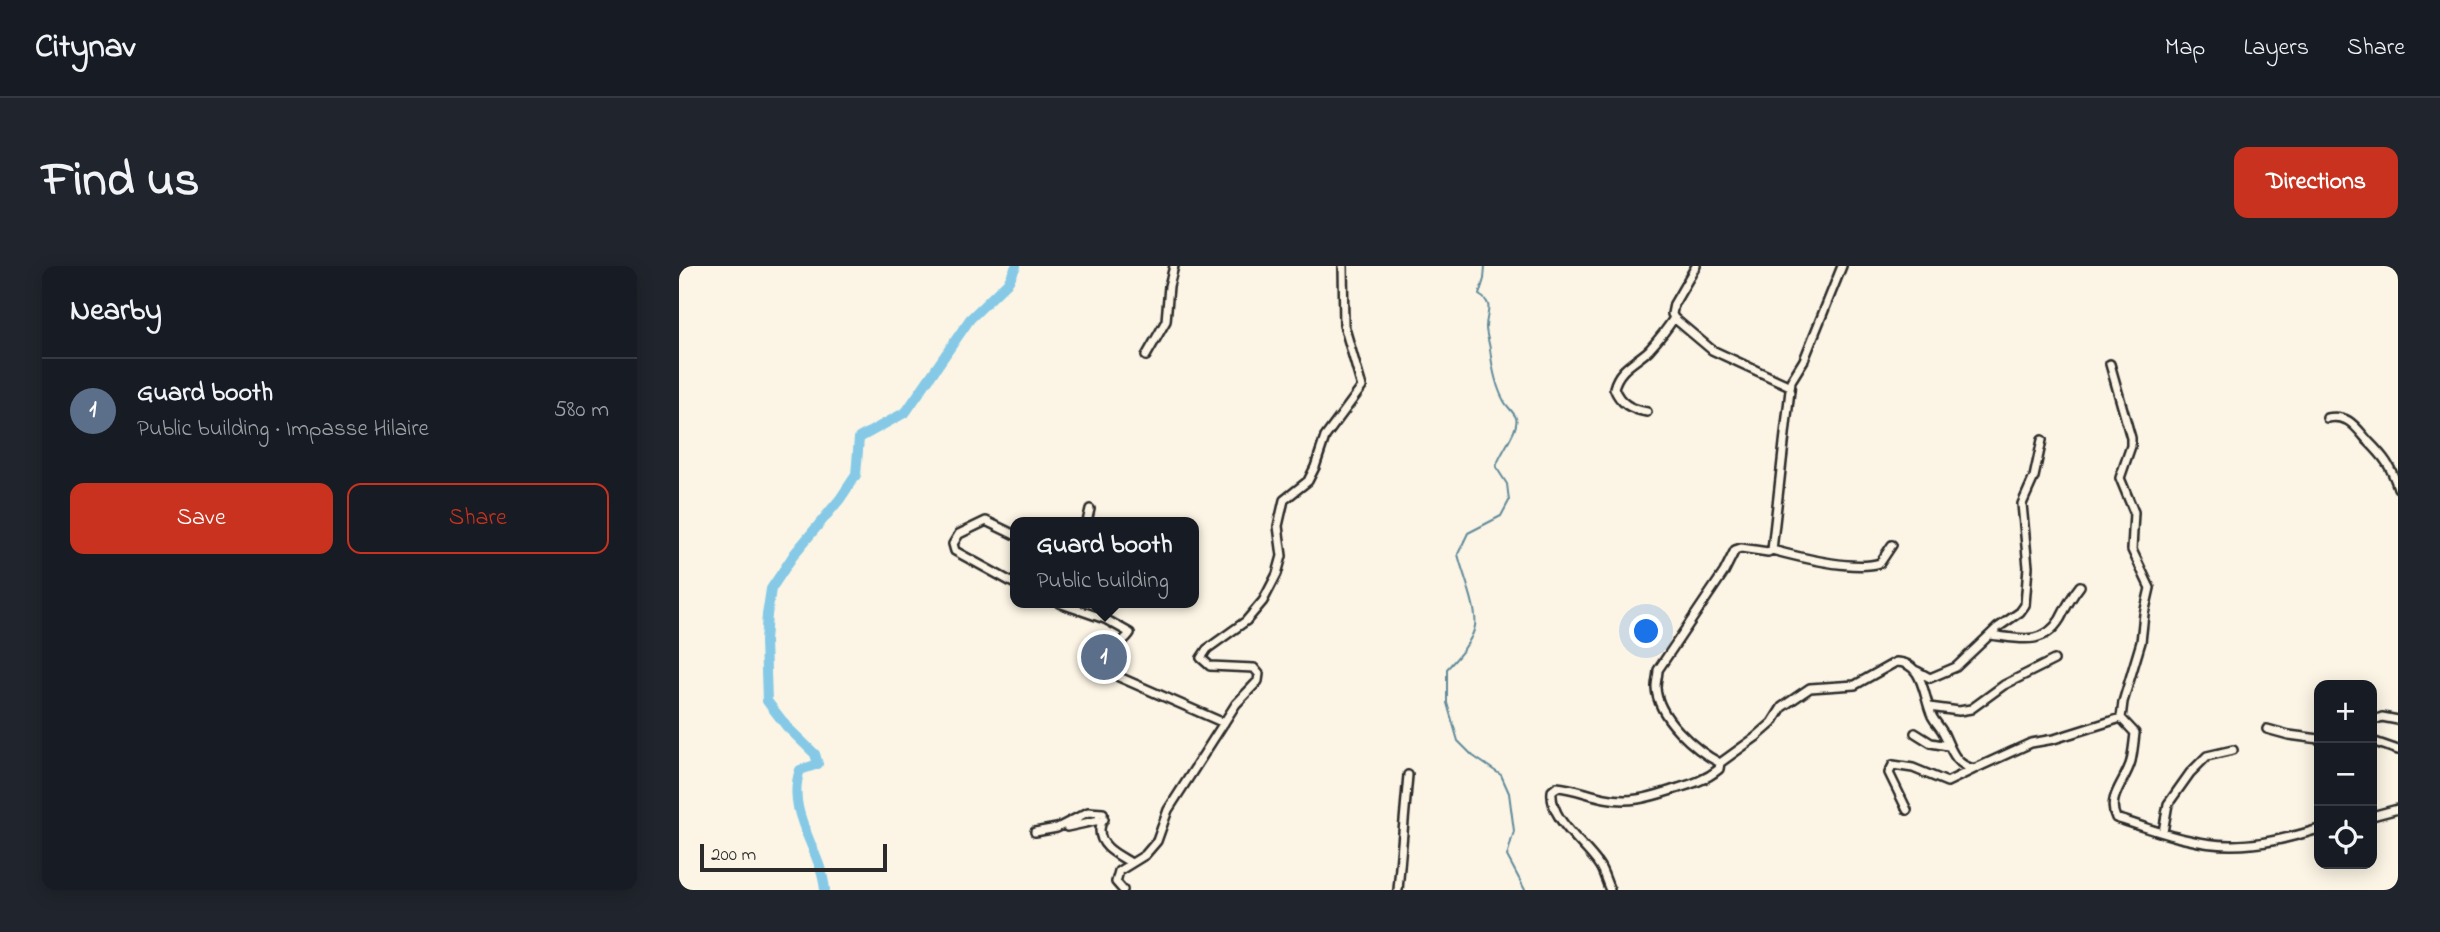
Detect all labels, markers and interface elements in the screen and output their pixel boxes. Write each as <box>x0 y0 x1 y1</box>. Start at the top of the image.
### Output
text: Citynav <box>35 24 135 72</box>
text: Map <box>2165 31 2205 66</box>
text: Layers <box>2243 31 2309 66</box>
text: Share <box>2347 31 2405 66</box>
text: Find us <box>42 146 199 218</box>
button: Directions <box>2234 147 2398 218</box>
text: Nearby <box>70 290 162 334</box>
text: Guard booth <box>137 375 273 413</box>
text: 1 <box>89 394 97 427</box>
text: 580 m <box>554 394 609 427</box>
text: Public building · Impasse Hilaire <box>137 413 429 446</box>
button: Save <box>70 483 333 554</box>
button: Share <box>347 483 609 554</box>
popup <box>1010 517 1199 608</box>
text: Guard booth <box>1036 527 1173 565</box>
text: Public building <box>1036 565 1169 598</box>
your location <box>1629 614 1663 648</box>
pin: 1 <box>1081 631 1127 683</box>
map controls <box>2314 680 2377 869</box>
button: + <box>2314 680 2377 743</box>
button: − <box>2314 743 2377 806</box>
button: locate <box>2314 806 2377 869</box>
scale bar <box>700 841 887 873</box>
text: 200 m <box>711 842 756 869</box>

